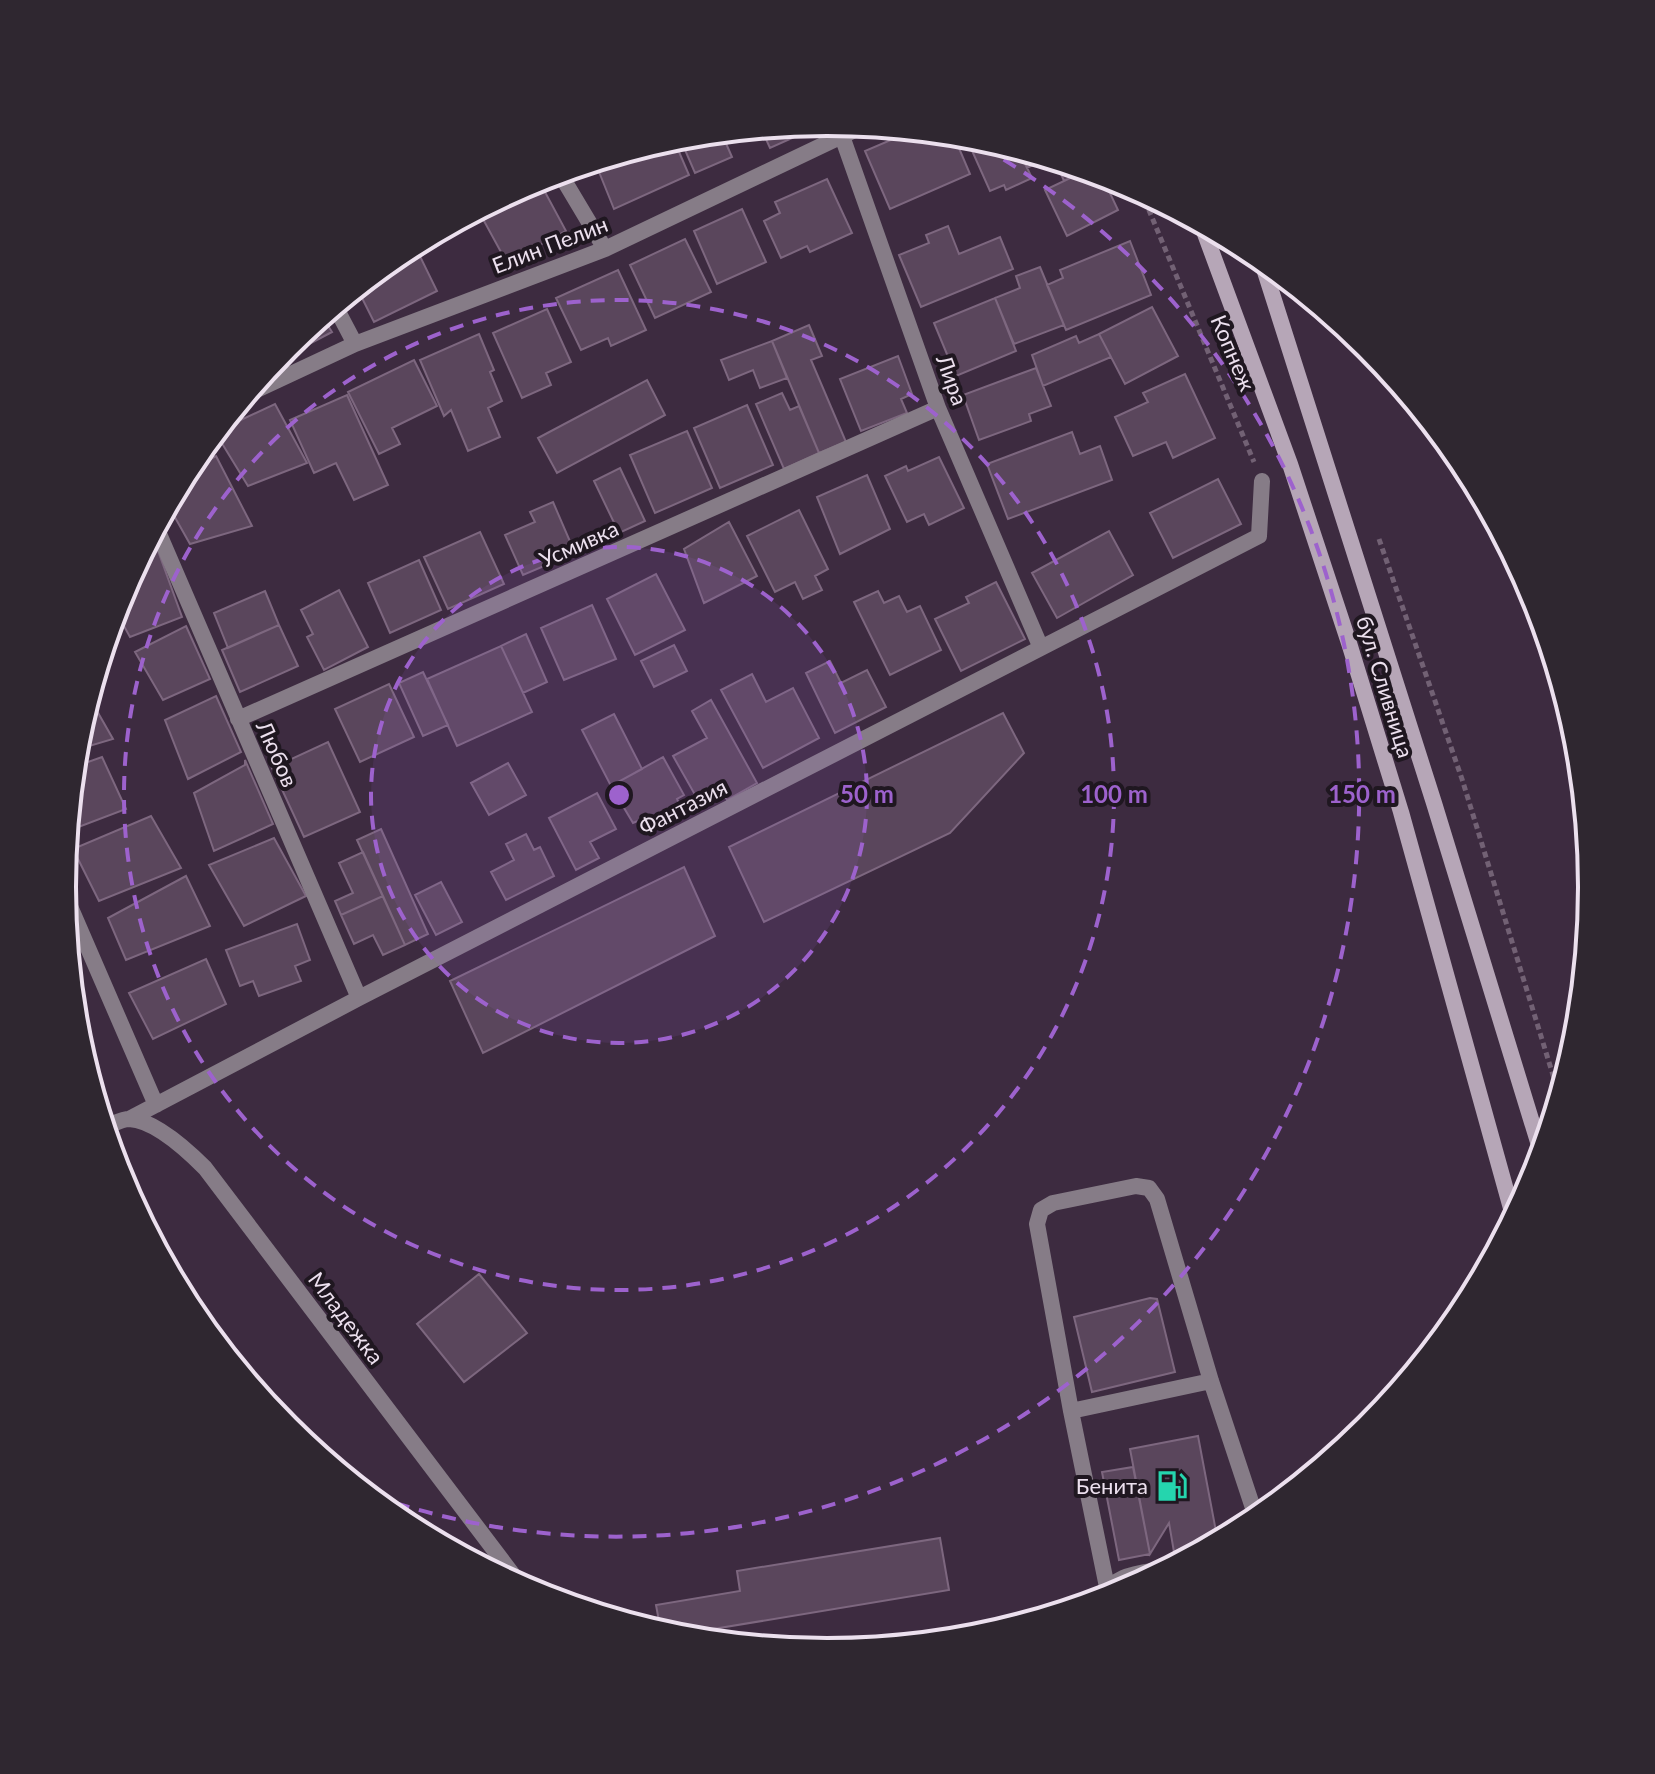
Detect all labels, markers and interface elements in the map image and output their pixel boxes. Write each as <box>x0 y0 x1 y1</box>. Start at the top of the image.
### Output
street label: Елин Пелин <box>488 210 611 279</box>
street label: Копнеж <box>1205 311 1262 396</box>
street label: Лира <box>931 350 974 409</box>
street label: Усмивка <box>535 514 623 573</box>
street label: бул. Сливница <box>1351 613 1420 761</box>
street label: Любов <box>251 716 304 791</box>
street label: Фантазия <box>634 773 731 840</box>
text: 50 m <box>840 779 894 808</box>
text: 100 m <box>1080 779 1148 808</box>
text: 150 m <box>1328 779 1396 808</box>
centre of rings <box>605 781 633 809</box>
street label: Младежка <box>303 1266 390 1369</box>
fuel station icon: Бенита <box>1155 1469 1189 1503</box>
place label: Бенита <box>1076 1472 1148 1499</box>

